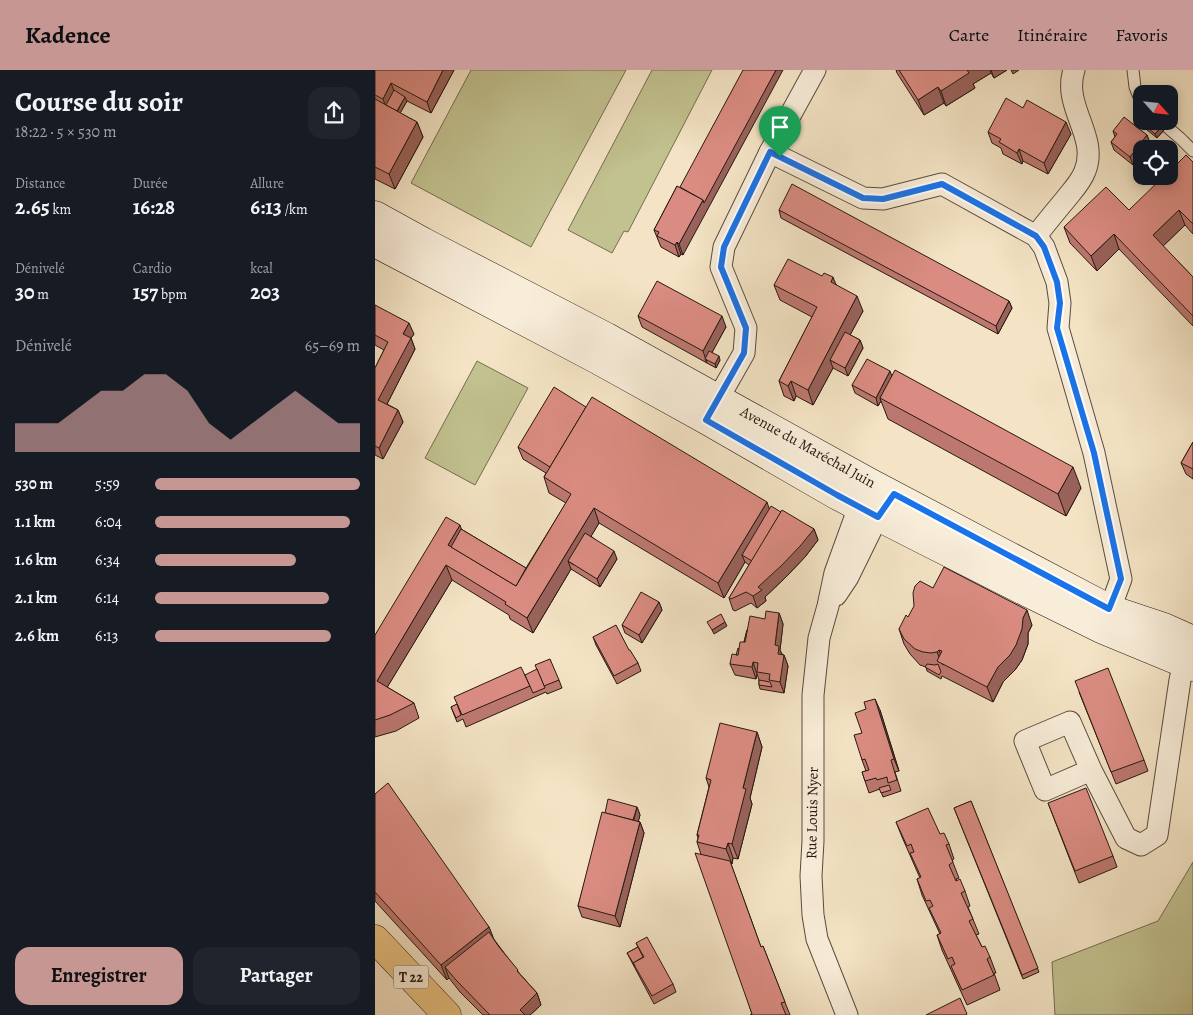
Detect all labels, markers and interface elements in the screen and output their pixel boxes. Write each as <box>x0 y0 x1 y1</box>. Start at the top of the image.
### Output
text: Kadence <box>25 19 111 51</box>
text: Carte <box>949 23 989 47</box>
text: Itinéraire <box>1017 23 1088 47</box>
text: Favoris <box>1116 23 1168 47</box>
text: Course du soir <box>15 83 183 121</box>
north arrow <box>1133 85 1177 130</box>
map controls <box>1133 85 1178 185</box>
button: share <box>308 87 360 139</box>
pin <box>759 106 801 157</box>
icon: arrive <box>766 113 794 141</box>
text: 18:22 · 5 × 530 m <box>15 121 117 143</box>
button: locate <box>1133 140 1178 185</box>
text: Distance <box>15 174 65 193</box>
text: Durée <box>133 174 168 193</box>
text: Allure <box>250 174 284 193</box>
text: 2.65 <box>15 193 50 221</box>
text: 16:28 <box>133 193 175 221</box>
text: 6:13 <box>250 193 282 221</box>
text: km <box>50 200 71 219</box>
text: /km <box>282 200 308 219</box>
text: Dénivelé <box>15 259 65 278</box>
text: Cardio <box>133 259 172 278</box>
text: kcal <box>250 259 273 278</box>
text: 30 <box>15 278 35 306</box>
text: 157 <box>133 278 158 306</box>
text: 203 <box>250 278 280 306</box>
text: m <box>35 285 49 304</box>
text: bpm <box>158 285 187 304</box>
text: Dénivelé <box>15 335 72 357</box>
text: 65–69 m <box>305 335 360 357</box>
street label: Avenue du Maréchal Juin <box>736 401 879 493</box>
text: 530 m <box>15 473 53 495</box>
text: 5:59 <box>95 473 120 495</box>
text: 1.1 km <box>15 511 55 533</box>
text: 6:04 <box>95 511 122 533</box>
text: 1.6 km <box>15 549 57 571</box>
text: 6:34 <box>95 549 120 571</box>
text: 2.1 km <box>15 587 57 609</box>
text: 6:14 <box>95 587 119 609</box>
text: 2.6 km <box>15 625 59 647</box>
text: 6:13 <box>95 625 118 647</box>
street label: Rue Louis Nyer <box>801 766 823 859</box>
button: Enregistrer <box>15 947 183 1005</box>
button: Partager <box>193 947 360 1005</box>
road number: T 22 <box>393 966 429 989</box>

